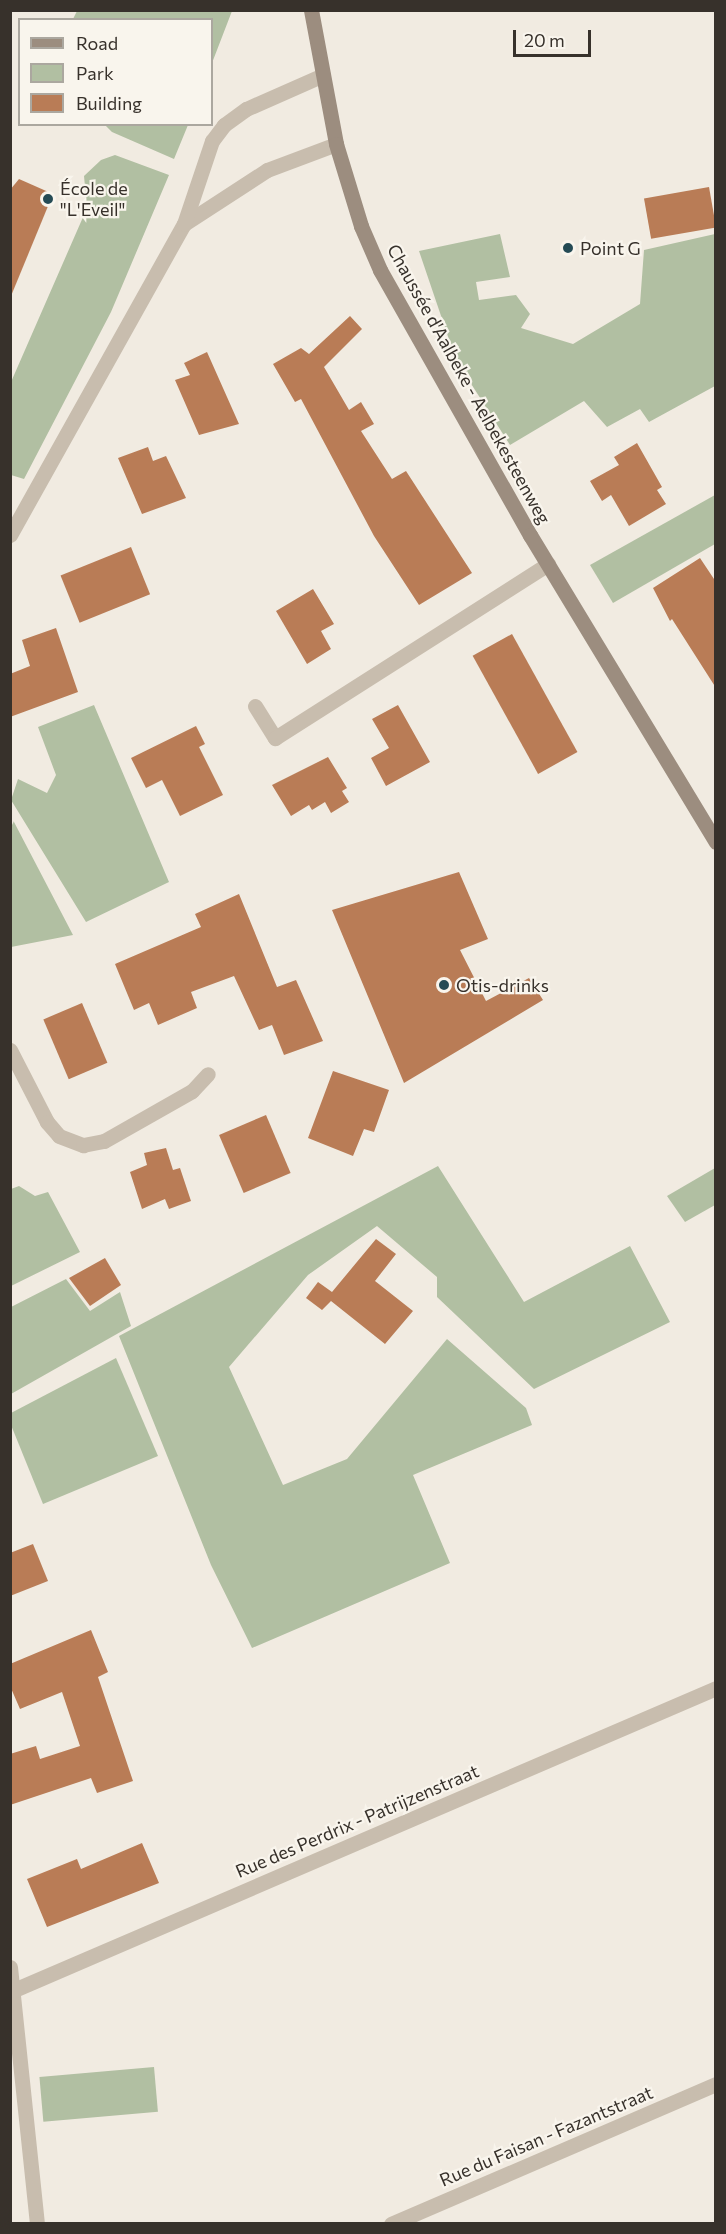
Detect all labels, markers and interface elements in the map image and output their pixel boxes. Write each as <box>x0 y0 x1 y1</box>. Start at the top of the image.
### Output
legend <box>18 18 213 126</box>
scale bar <box>516 18 594 56</box>
text: 20 m <box>524 29 565 51</box>
text: Road <box>76 32 118 54</box>
text: Park <box>76 62 114 84</box>
text: Building <box>76 92 142 114</box>
place label: École de "L'Eveil" <box>60 178 128 220</box>
marker: École de "L'Eveil" <box>41 192 55 206</box>
place label: Point G <box>580 237 641 259</box>
street label: Chaussée d'Aalbeke - Aelbekesteenweg <box>383 240 555 528</box>
marker: Point G <box>561 241 575 255</box>
place label: Otis-drinks <box>456 974 549 996</box>
marker: Otis-drinks <box>437 978 451 992</box>
street label: Rue des Perdrix - Patrijzenstraat <box>232 1760 482 1882</box>
street label: Rue du Faisan - Fazantstraat <box>436 2081 656 2191</box>

